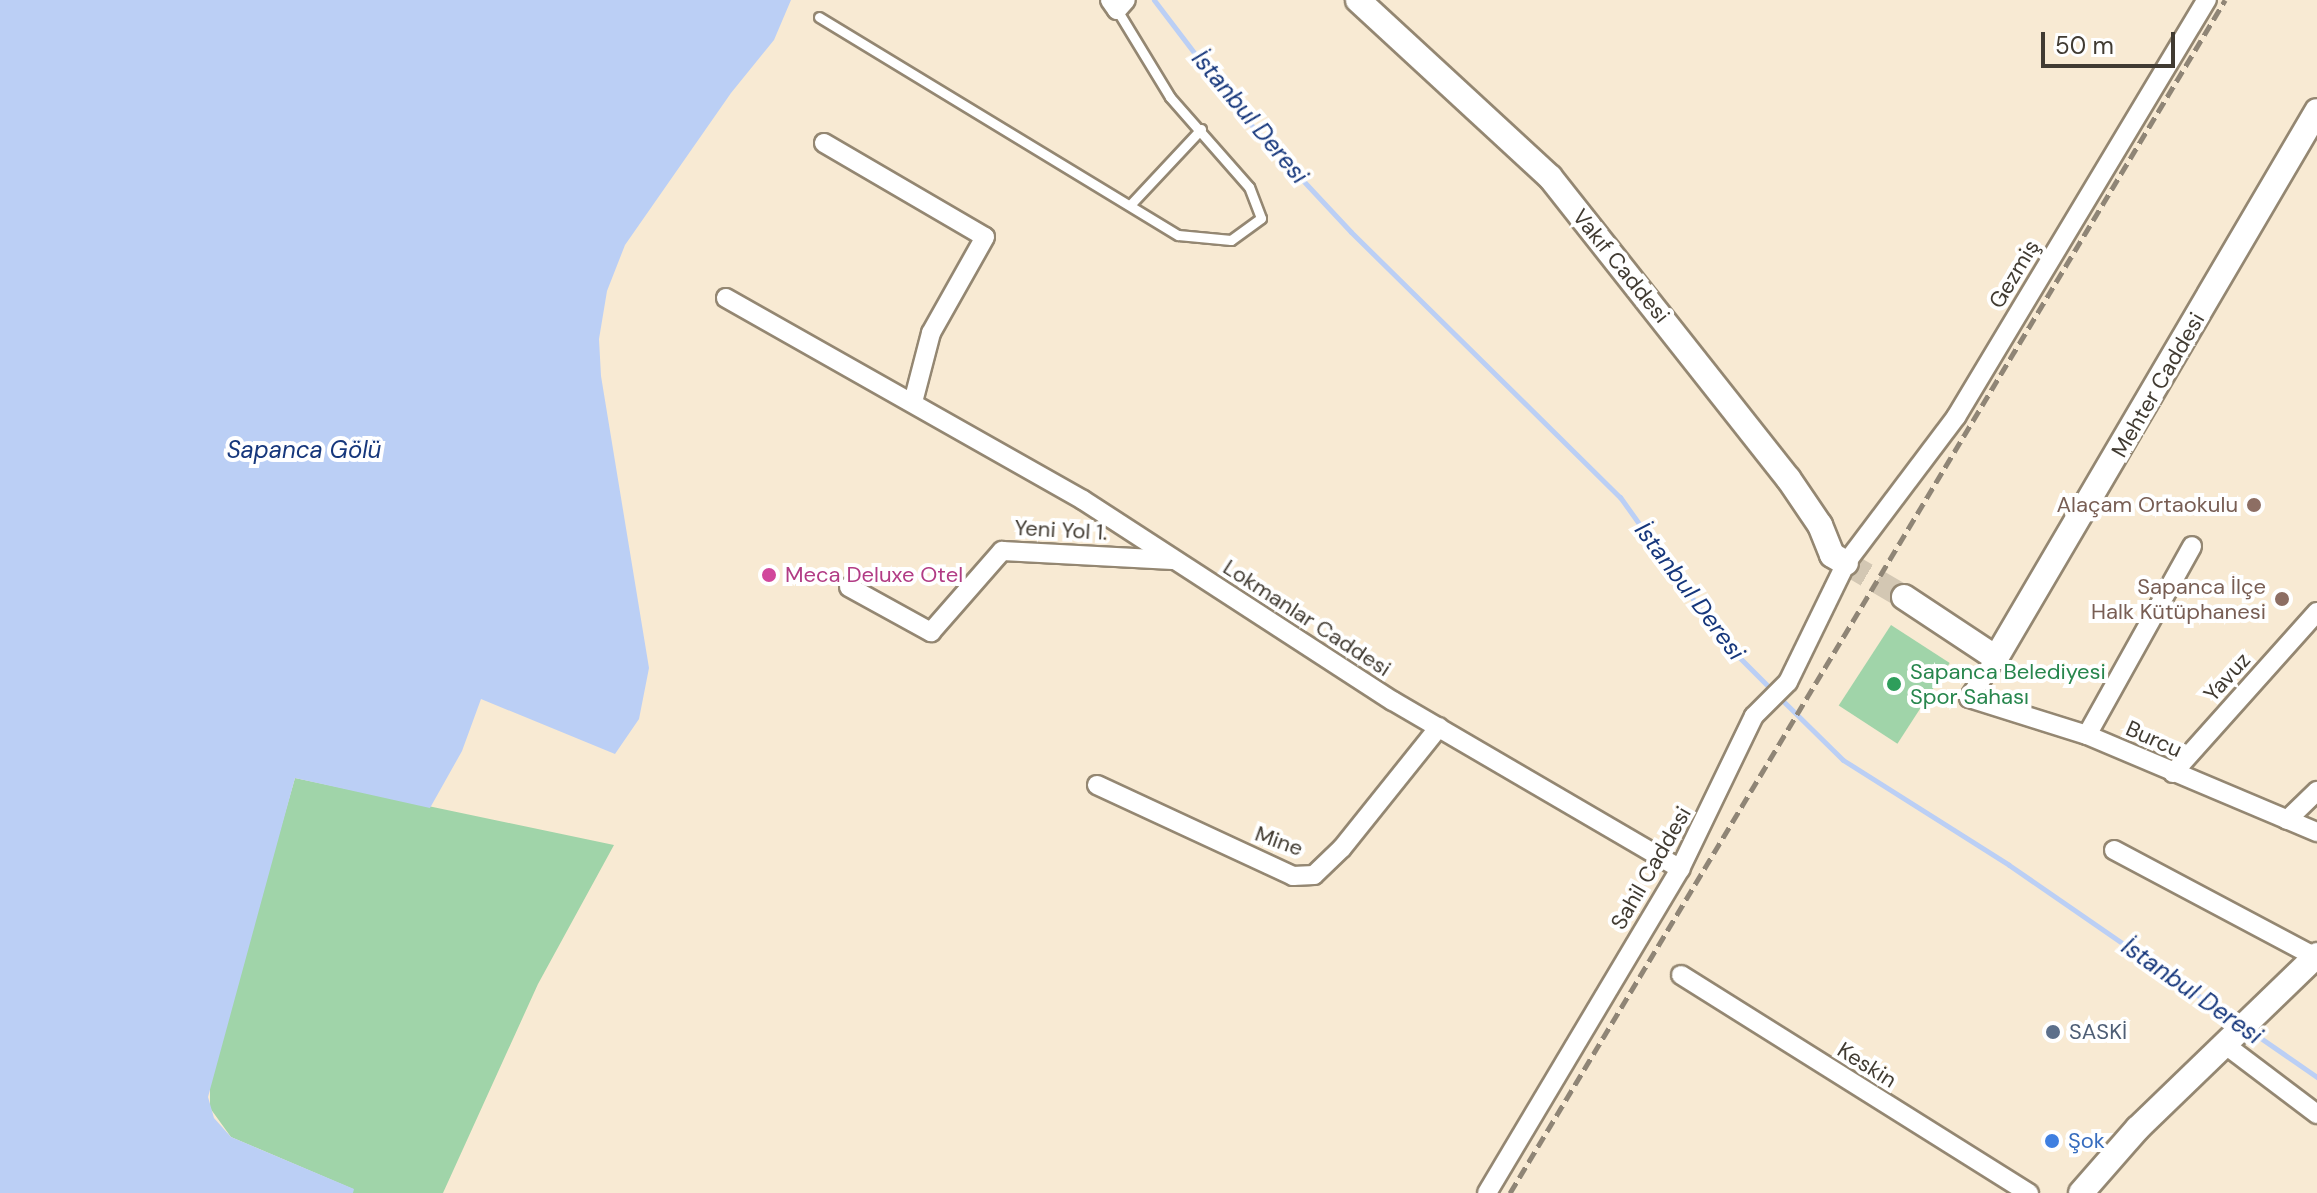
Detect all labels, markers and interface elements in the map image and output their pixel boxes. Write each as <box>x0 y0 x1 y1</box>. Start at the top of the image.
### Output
scale bar <box>2045 16 2179 66</box>
text: 50 m <box>2055 30 2114 61</box>
water label: İstanbul Deresi <box>1186 45 1314 189</box>
street label: Vakıf Caddesi <box>1567 204 1675 328</box>
street label: Gezmiş <box>1983 235 2045 313</box>
street label: Mehter Caddesi <box>2106 308 2210 462</box>
water label: Sapanca Gölü <box>227 436 381 464</box>
place label: Alaçam Ortaokulu <box>2057 492 2238 518</box>
marker: Alaçam Ortaokulu <box>2245 496 2263 514</box>
street label: Yeni Yol 1. <box>1014 514 1108 546</box>
water label: İstanbul Deresi <box>1629 516 1751 666</box>
street label: Lokmanlar Caddesi <box>1218 554 1396 682</box>
place label: Meca Deluxe Otel <box>785 562 963 588</box>
marker: Meca Deluxe Otel <box>760 566 778 584</box>
place label: Sapanca İlçe Halk Kütüphanesi <box>2091 573 2266 624</box>
marker: Sapanca İlçe Halk Kütüphanesi <box>2273 590 2291 608</box>
street label: Yavuz <box>2198 647 2256 707</box>
place label: Sapanca Belediyesi Spor Sahası <box>1910 658 2106 710</box>
marker: Sapanca Belediyesi Spor Sahası <box>1885 675 1903 693</box>
street label: Burcu <box>2122 715 2186 763</box>
street label: Sahil Caddesi <box>1605 802 1697 934</box>
street label: Mine <box>1252 820 1306 862</box>
water label: İstanbul Deresi <box>2116 932 2268 1050</box>
place label: SASKİ <box>2069 1019 2127 1045</box>
marker: SASKİ <box>2044 1023 2062 1041</box>
street label: Keskin <box>1833 1037 1901 1093</box>
place label: Şok <box>2068 1128 2105 1154</box>
marker: Şok <box>2043 1132 2061 1150</box>

